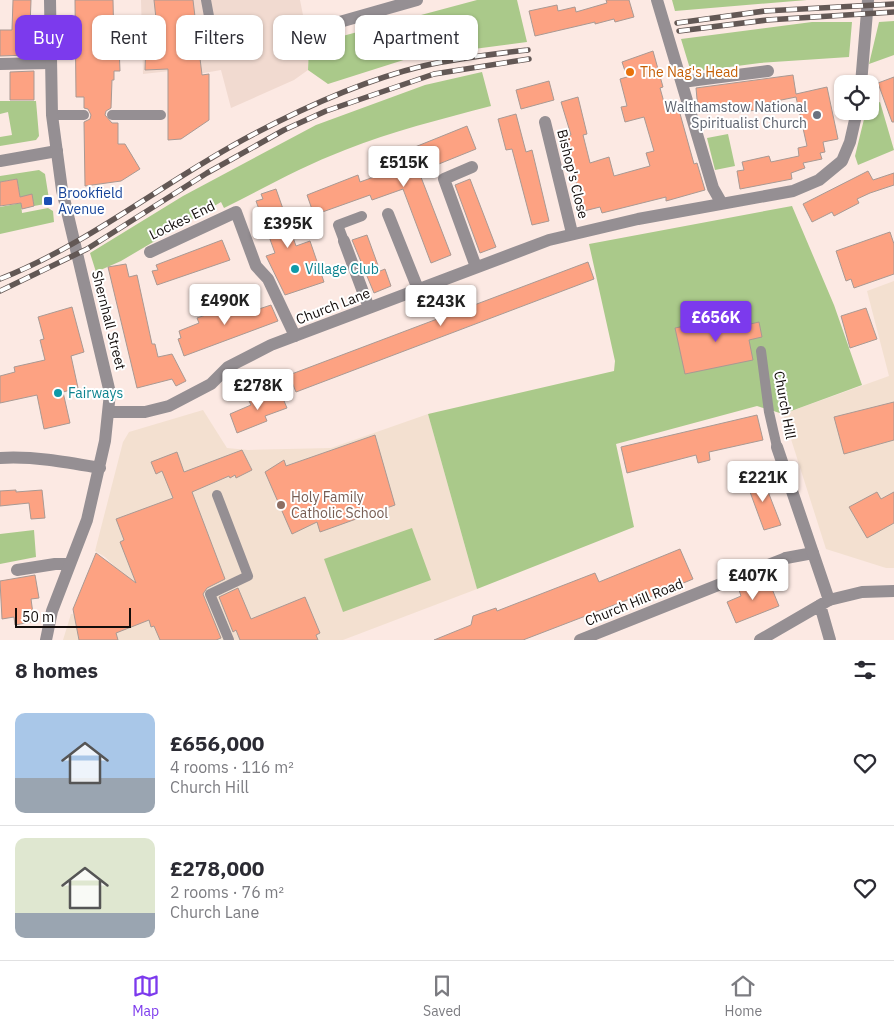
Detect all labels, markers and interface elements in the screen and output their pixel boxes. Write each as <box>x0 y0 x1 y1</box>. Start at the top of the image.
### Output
chip: Buy <box>15 15 82 60</box>
chip: Rent <box>92 15 166 60</box>
chip: Filters <box>176 15 263 60</box>
chip: New <box>273 15 345 60</box>
chip: Apartment <box>355 15 478 60</box>
place label: The Nag's Head <box>640 63 738 81</box>
marker: The Nag's Head <box>624 66 636 78</box>
map controls <box>834 75 879 120</box>
button: locate <box>834 75 879 120</box>
place label: Walthamstow National Spiritualist Church <box>665 98 807 132</box>
marker: Walthamstow National Spiritualist Church <box>811 109 823 121</box>
street label: Bishop's Close <box>553 127 593 221</box>
pin: £515K <box>369 146 439 188</box>
text: £515K <box>379 152 429 172</box>
place label: Brookfield Avenue <box>58 184 123 218</box>
marker: Brookfield Avenue <box>42 195 54 207</box>
street label: Lockes End <box>146 196 218 244</box>
pin: £395K <box>253 206 323 249</box>
text: £395K <box>263 213 313 233</box>
place label: Village Club <box>305 260 379 278</box>
marker: Village Club <box>289 263 301 275</box>
street label: Shernhall Street <box>88 269 130 372</box>
street label: Church Lane <box>293 283 373 328</box>
pin: £490K <box>190 284 260 326</box>
pin: £243K <box>406 284 476 327</box>
text: £490K <box>200 290 250 310</box>
text: £243K <box>416 291 466 311</box>
pin: £656K <box>681 300 751 343</box>
text: £656K <box>691 307 741 327</box>
pin: £278K <box>223 368 293 411</box>
street label: Church Hill <box>770 369 800 441</box>
text: £278K <box>233 375 283 395</box>
place label: Fairways <box>68 384 123 402</box>
marker: Fairways <box>52 387 64 399</box>
pin: £221K <box>728 460 798 503</box>
text: £221K <box>738 467 788 487</box>
place label: Holy Family Catholic School <box>291 488 388 522</box>
marker: Holy Family Catholic School <box>275 499 287 511</box>
pin: £407K <box>718 558 788 601</box>
text: £407K <box>728 565 778 585</box>
street label: Church Hill Road <box>582 574 686 630</box>
scale bar <box>15 605 131 628</box>
text: 50 m <box>22 608 54 626</box>
text: 8 homes <box>15 656 98 684</box>
icon: filters <box>851 656 879 684</box>
text: £656,000 <box>170 729 264 757</box>
icon: home <box>55 733 115 793</box>
icon: heart <box>851 749 879 777</box>
text: 4 rooms · 116 m² <box>170 757 294 777</box>
text: Church Hill <box>170 777 249 797</box>
text: £278,000 <box>170 854 264 882</box>
icon: home <box>55 858 115 918</box>
icon: heart <box>851 874 879 902</box>
text: 2 rooms · 76 m² <box>170 882 284 902</box>
text: Church Lane <box>170 902 259 922</box>
tab: Map <box>132 972 160 1020</box>
tab: Saved <box>423 972 461 1020</box>
tab: Home <box>725 972 762 1020</box>

